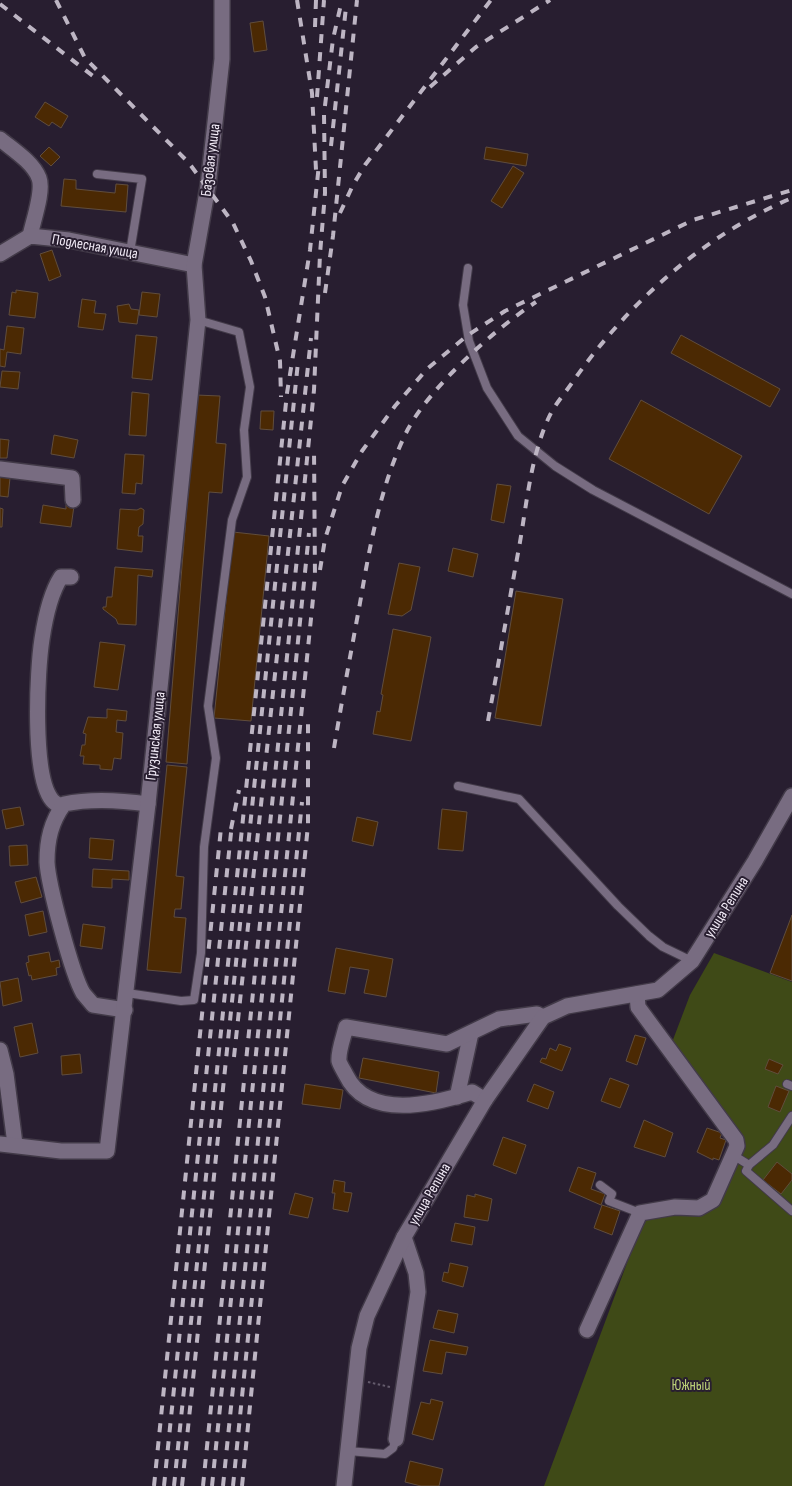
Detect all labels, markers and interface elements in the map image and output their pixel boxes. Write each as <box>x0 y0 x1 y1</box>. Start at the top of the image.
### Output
street label: Базовая улица <box>197 122 224 198</box>
street label: Подлесная улица <box>51 230 140 263</box>
street label: Грузинская улица <box>141 691 170 781</box>
street label: улица Репина <box>700 873 753 941</box>
street label: улица Репина <box>404 1160 455 1229</box>
park label: Южный <box>671 1376 711 1395</box>

